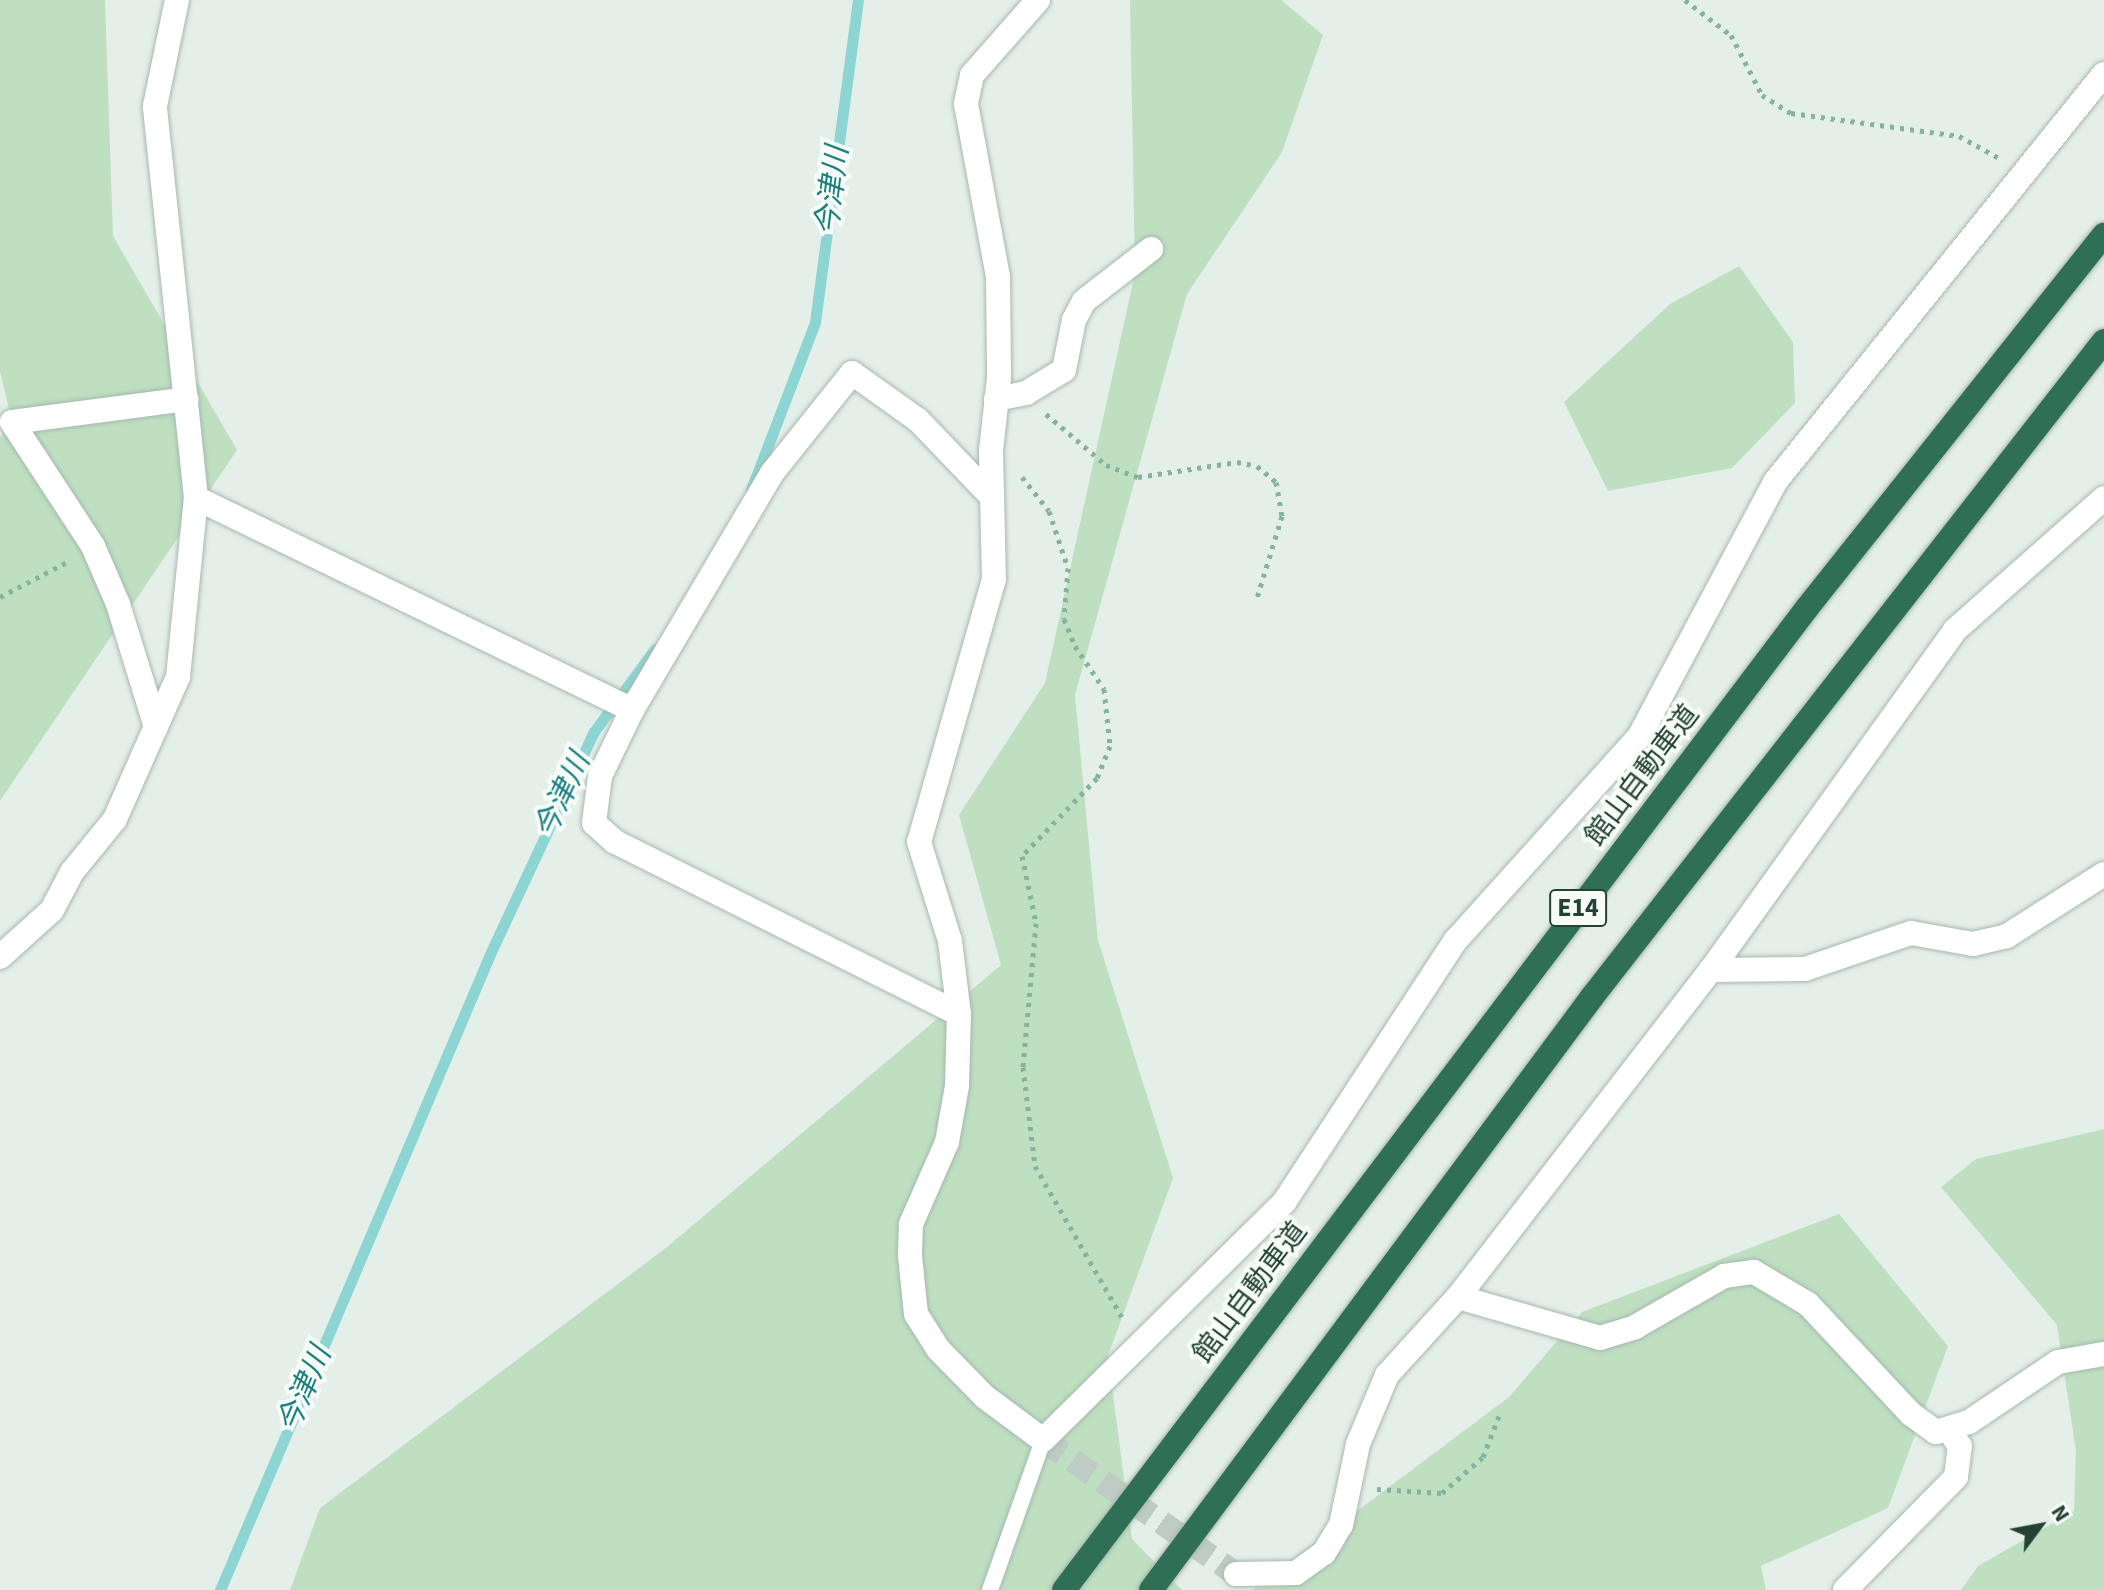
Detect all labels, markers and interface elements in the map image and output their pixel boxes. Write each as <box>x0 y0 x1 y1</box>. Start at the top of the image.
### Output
water label: 今津川 <box>810 144 856 238</box>
street label: 館山自動車道 <box>1578 698 1706 852</box>
water label: 今津川 <box>528 748 598 844</box>
road number: E14 <box>1548 886 1608 930</box>
street label: 館山自動車道 <box>1186 1215 1314 1369</box>
water label: 今津川 <box>271 1342 339 1438</box>
north arrow <box>2000 1486 2080 1566</box>
text: N <box>2043 1499 2078 1528</box>

